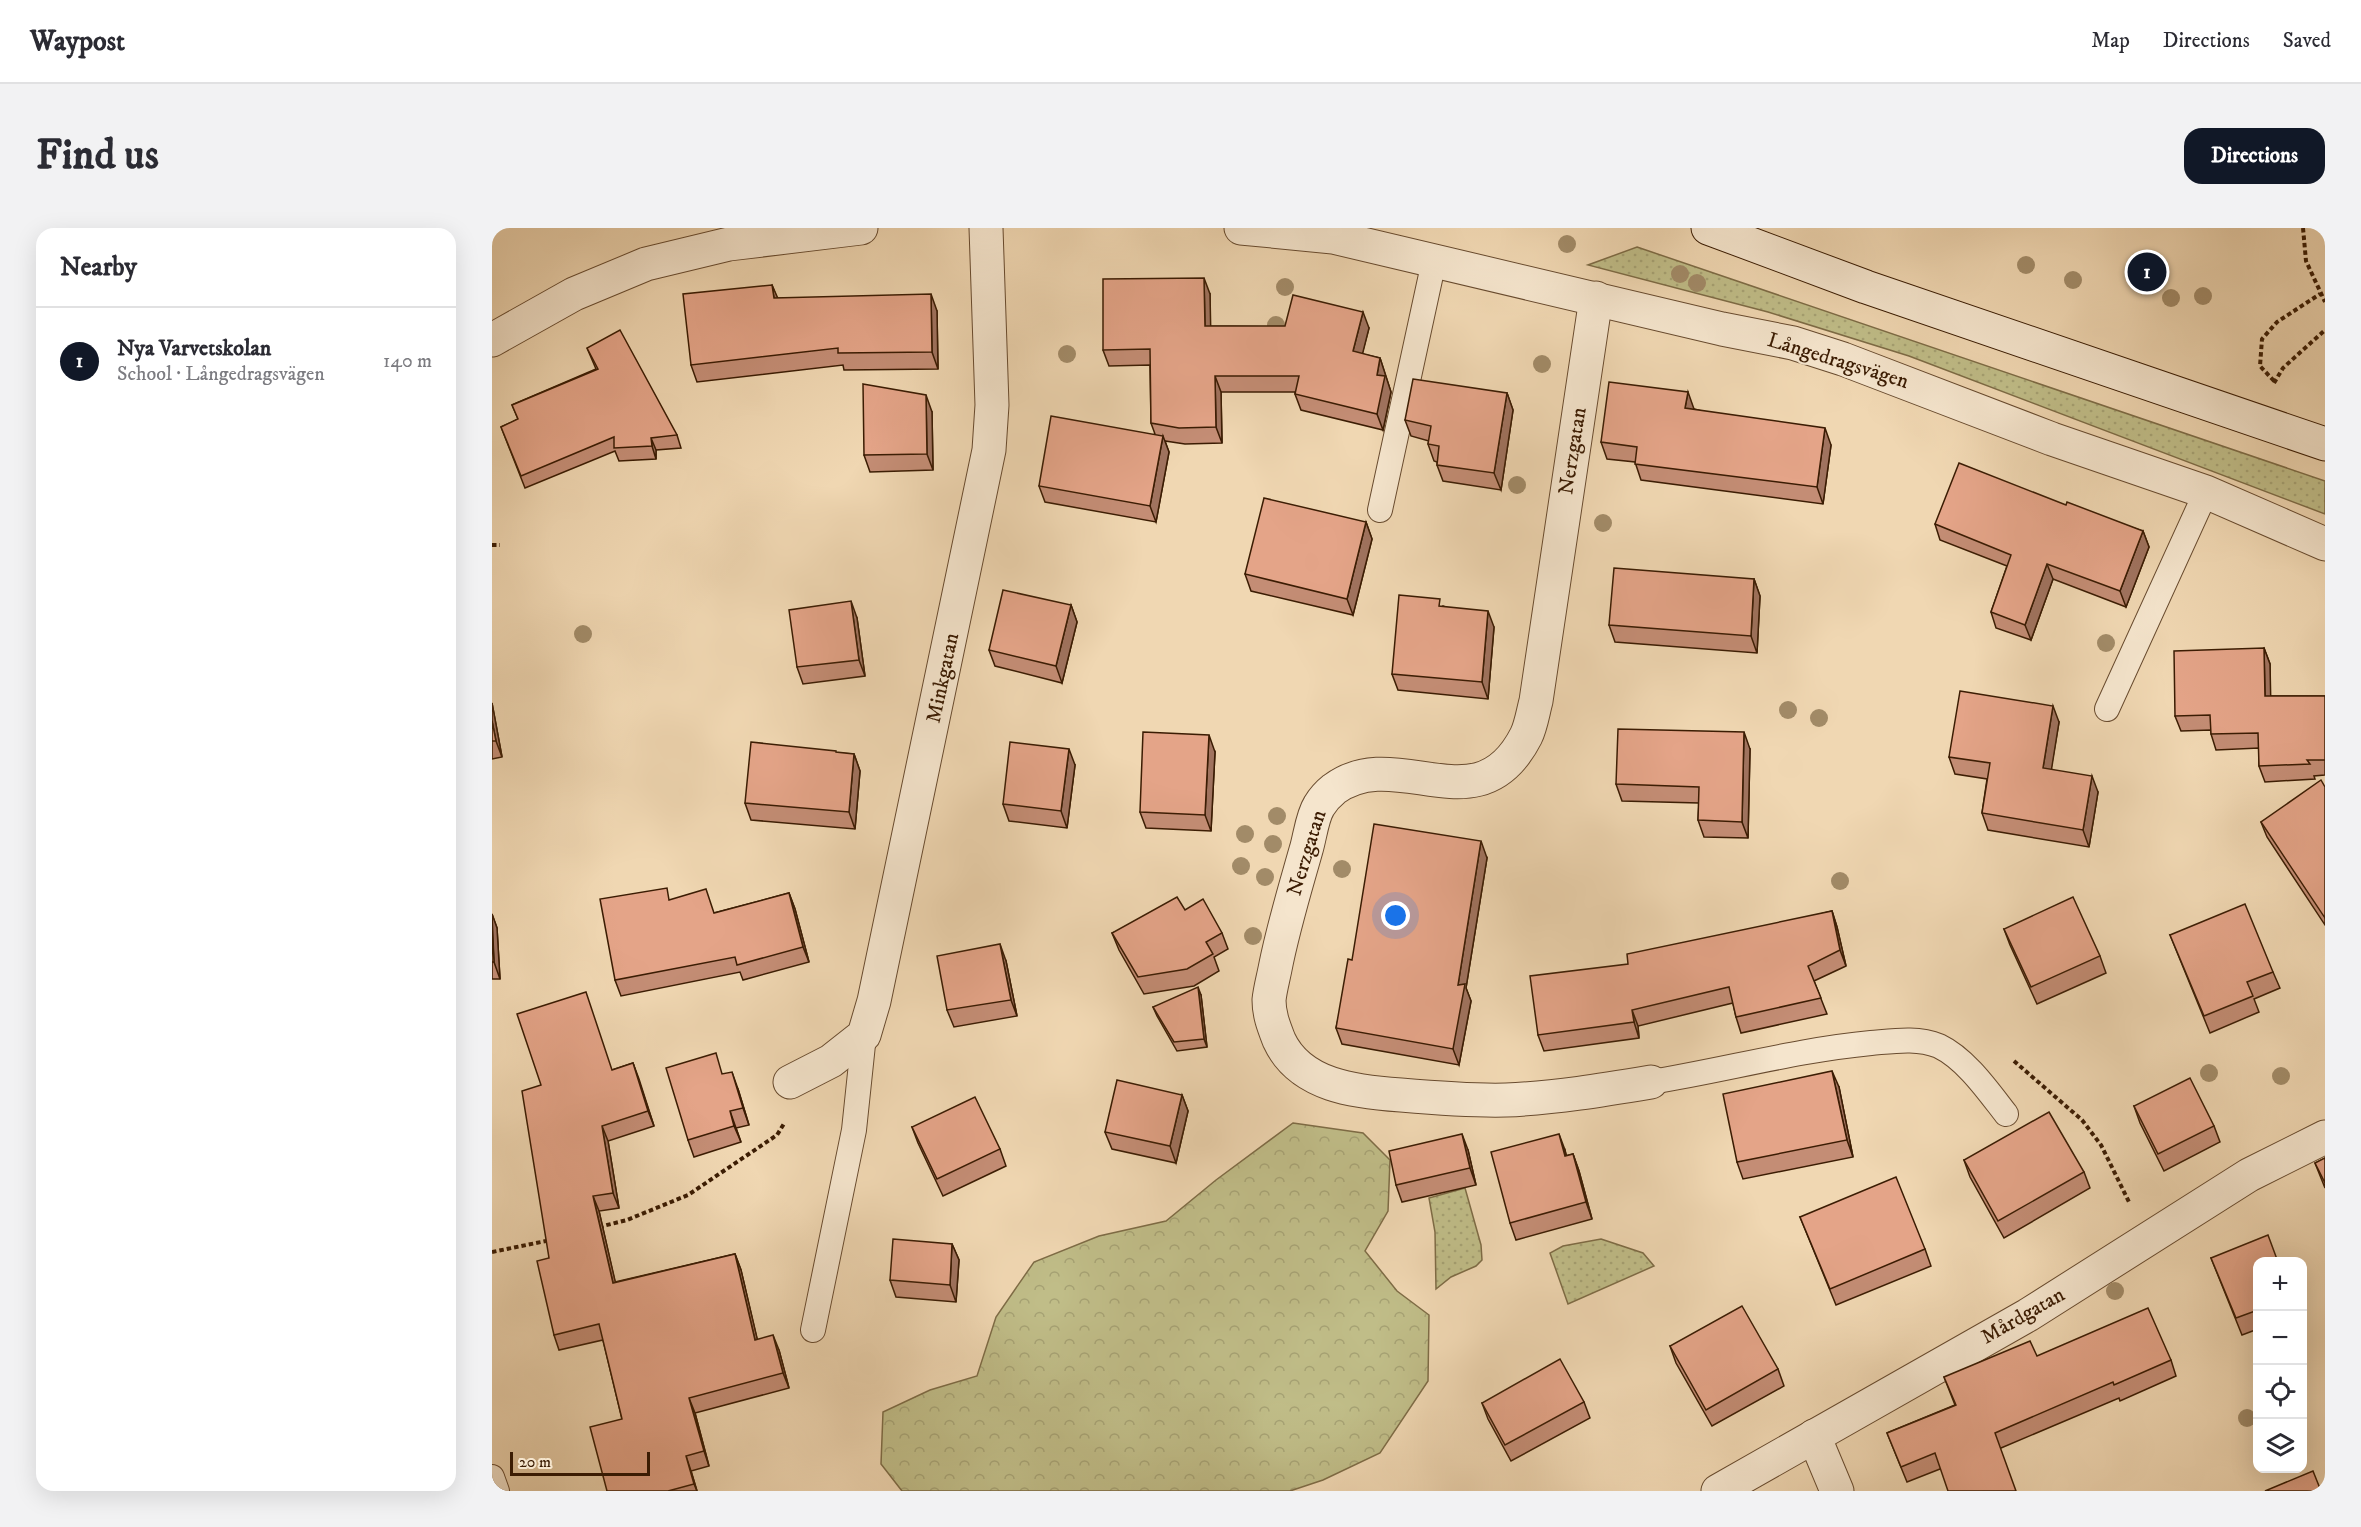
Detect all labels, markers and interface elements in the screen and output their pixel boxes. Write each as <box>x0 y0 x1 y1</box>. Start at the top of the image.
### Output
text: Waypost <box>30 24 125 59</box>
text: Map <box>2091 28 2130 54</box>
text: Directions <box>2163 28 2250 54</box>
text: Saved <box>2283 28 2331 54</box>
button: Directions <box>2184 128 2325 184</box>
text: Find us <box>36 130 159 182</box>
pin: 1 <box>2128 250 2166 294</box>
text: Nearby <box>60 251 137 284</box>
street label: Långedragsvägen <box>1764 327 1912 395</box>
text: Nya Varvetskolan <box>117 335 271 362</box>
text: 1 <box>76 349 83 374</box>
text: 140 m <box>383 349 432 374</box>
text: School · Långedragsvägen <box>117 362 325 387</box>
street label: Nerzgatan <box>1553 405 1593 497</box>
street label: Minkgatan <box>921 630 965 726</box>
street label: Nerzgatan <box>1282 807 1332 899</box>
your location <box>1381 901 1410 930</box>
map controls <box>2253 1257 2307 1473</box>
button: + <box>2253 1257 2307 1311</box>
street label: Mårdgatan <box>1977 1282 2069 1350</box>
button: − <box>2253 1311 2307 1365</box>
button: locate <box>2253 1365 2307 1419</box>
button: layers <box>2253 1419 2307 1473</box>
scale bar <box>510 1449 650 1476</box>
text: 20 m <box>519 1452 551 1472</box>

